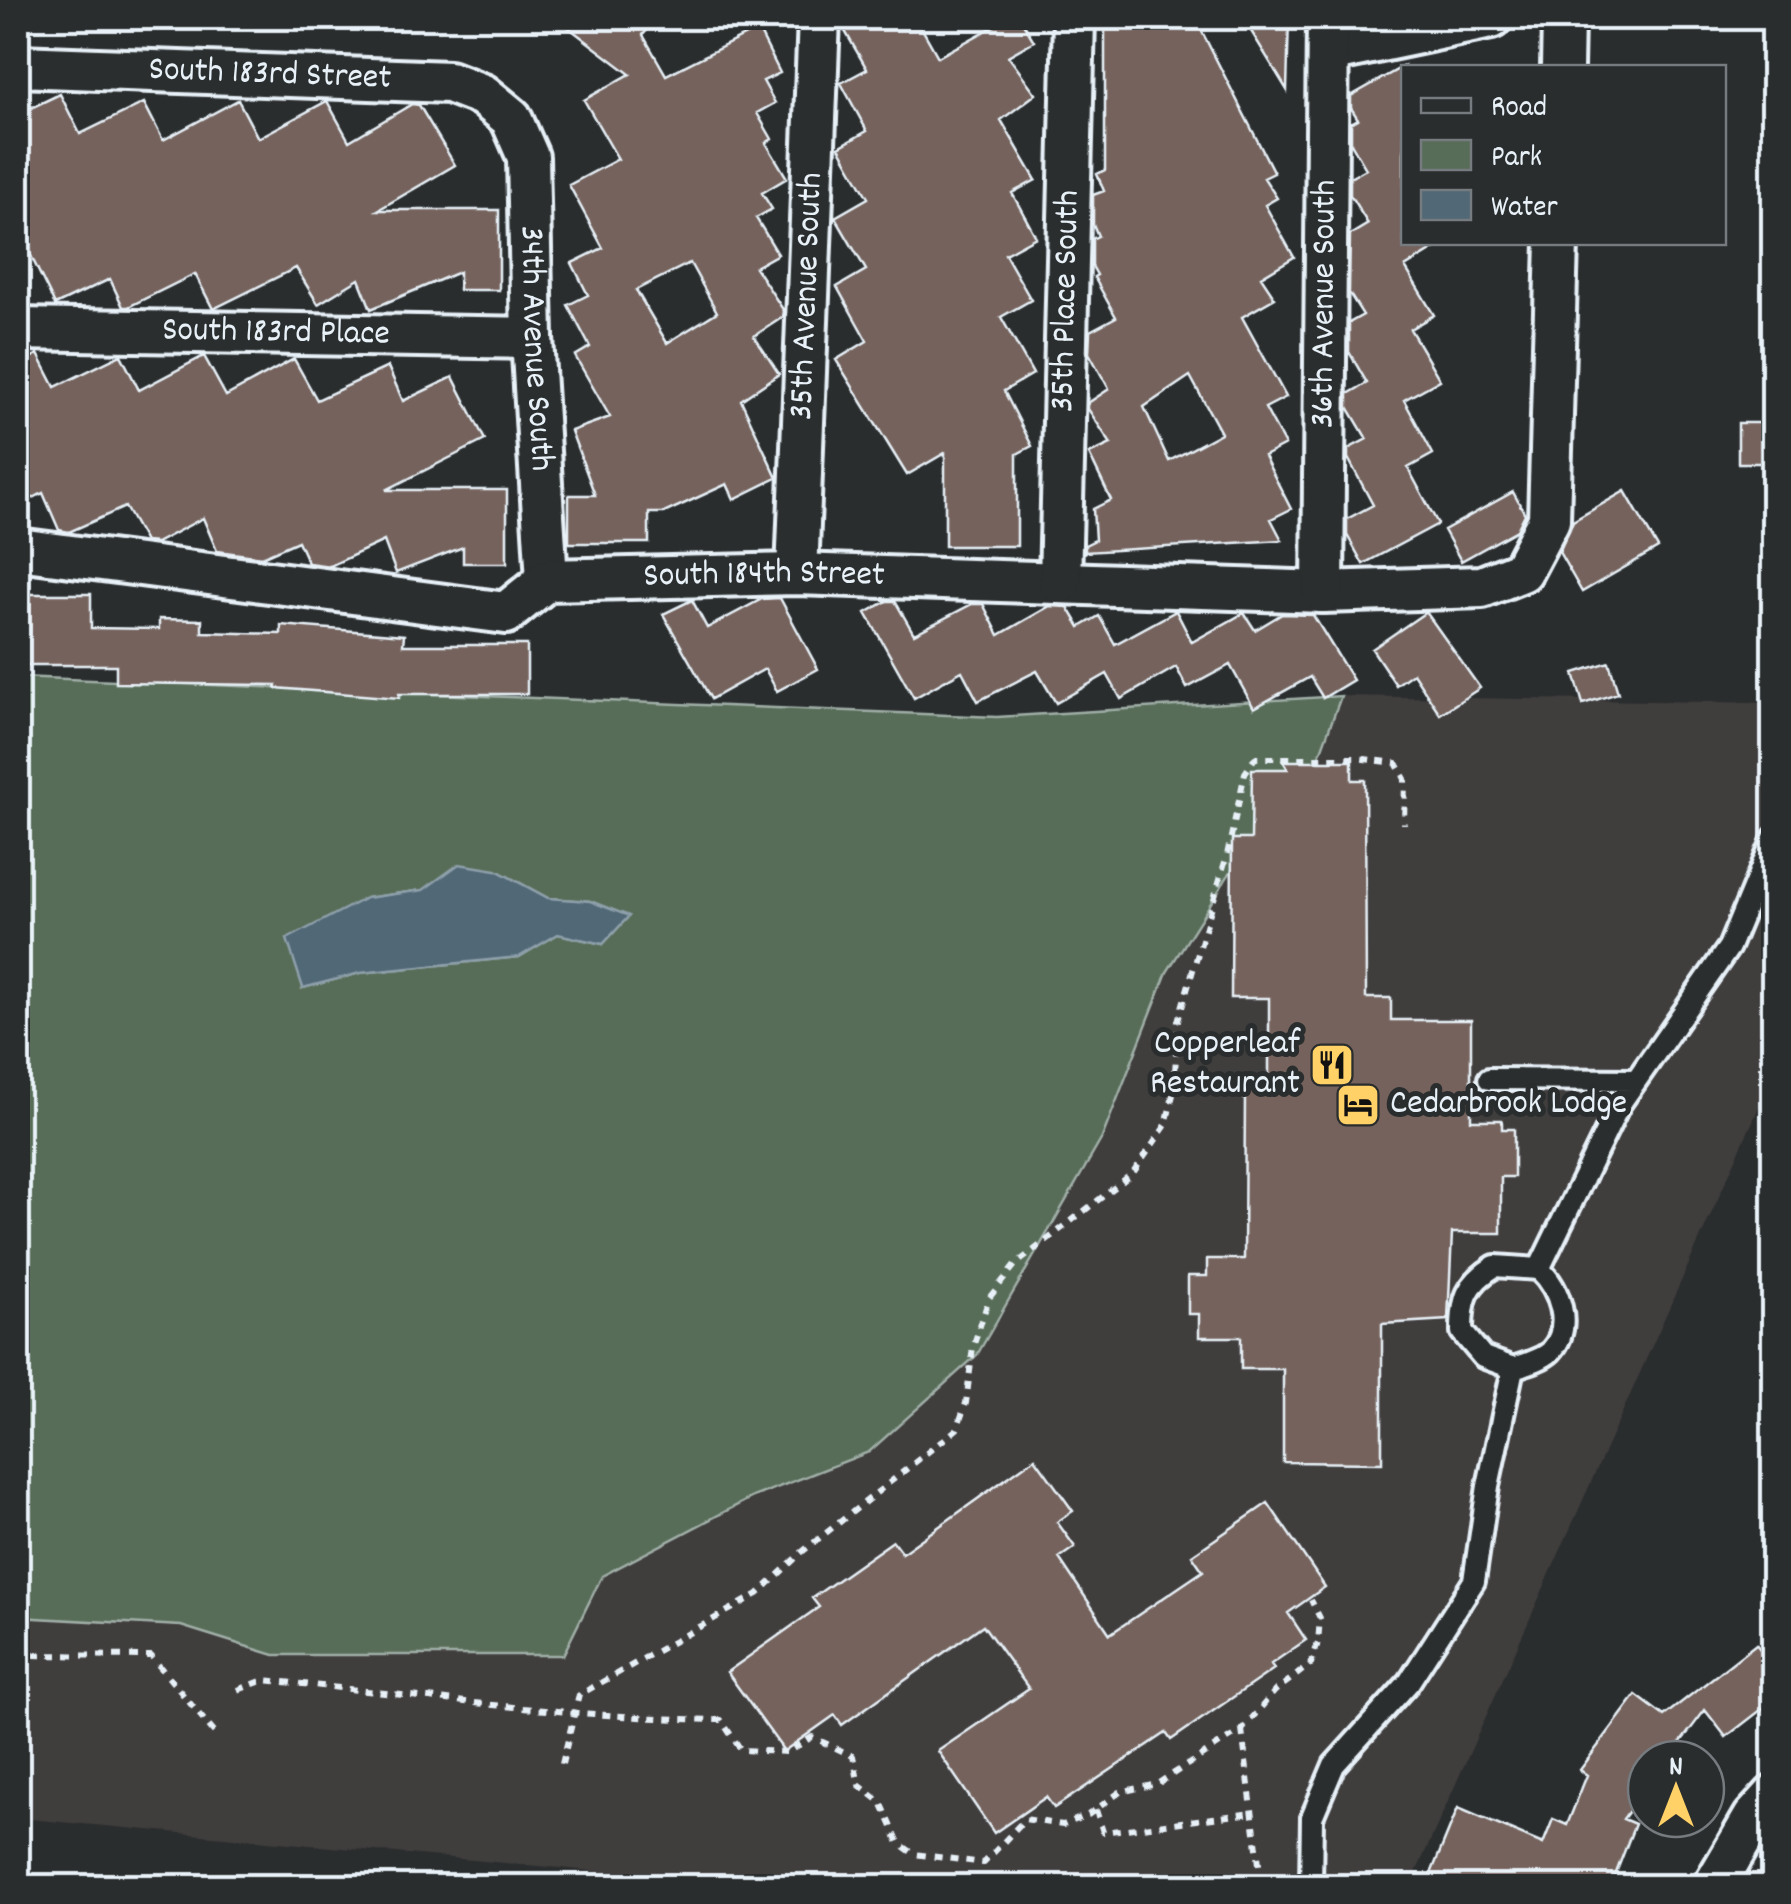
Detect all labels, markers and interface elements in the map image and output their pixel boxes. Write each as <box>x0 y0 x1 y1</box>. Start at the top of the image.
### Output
street label: South 183rd Street <box>148 46 392 105</box>
legend <box>1401 65 1726 245</box>
text: Road <box>1491 88 1547 131</box>
text: Park <box>1491 138 1542 181</box>
street label: 35th Avenue South <box>778 172 838 421</box>
street label: 36th Avenue South <box>1299 180 1352 429</box>
text: Water <box>1491 188 1558 231</box>
street label: 35th Place South <box>1039 190 1095 413</box>
street label: 34th Avenue South <box>505 225 565 473</box>
street label: South 183rd Place <box>162 307 390 361</box>
street label: South 184th Street <box>643 549 886 603</box>
place label: Copperleaf Restaurant <box>1150 1020 1301 1110</box>
restaurant icon: Copperleaf Restaurant <box>1309 1042 1355 1088</box>
place label: Cedarbrook Lodge <box>1390 1080 1627 1130</box>
hotel icon: Cedarbrook Lodge <box>1335 1082 1381 1128</box>
north arrow <box>1626 1739 1726 1839</box>
text: N <box>1669 1749 1683 1789</box>

